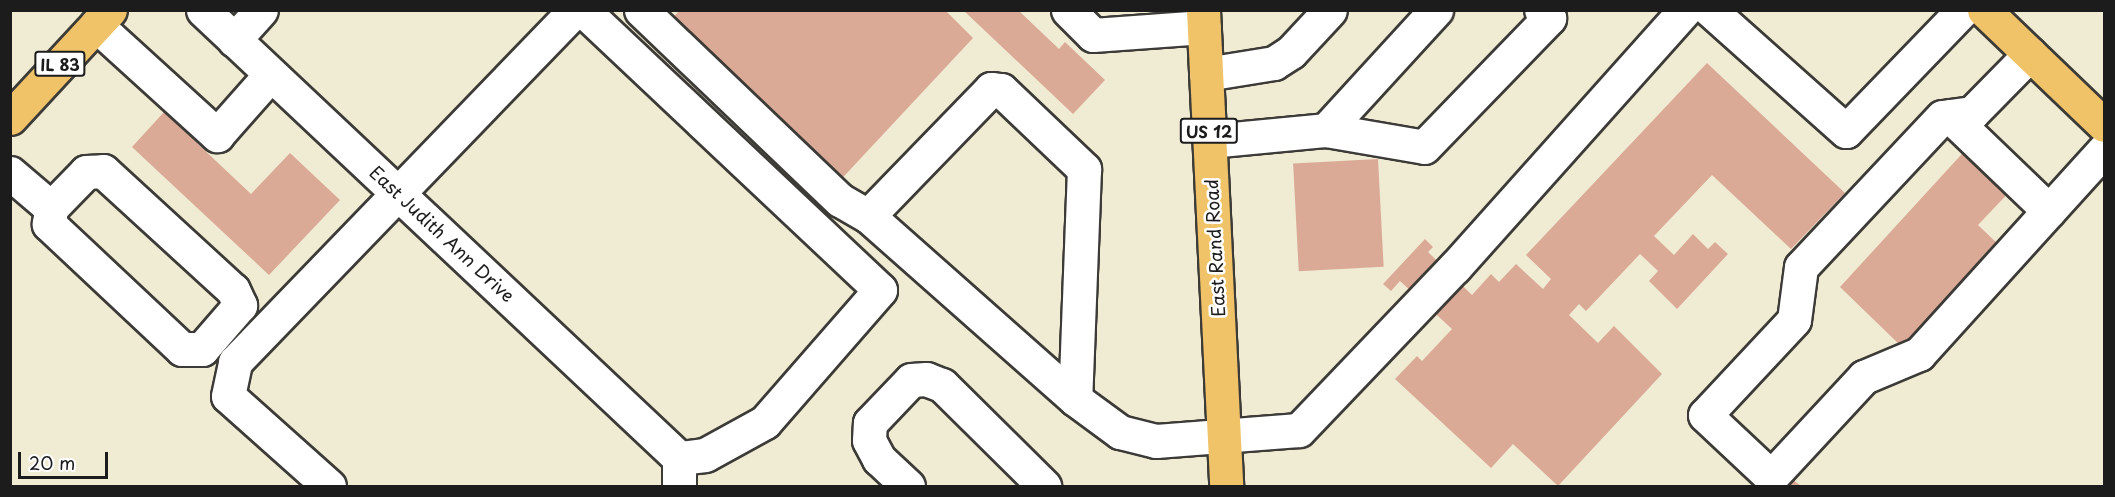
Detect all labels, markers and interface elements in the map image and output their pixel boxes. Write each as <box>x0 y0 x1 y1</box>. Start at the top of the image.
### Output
road number: IL 83 <box>33 51 87 77</box>
road number: US 12 <box>1179 118 1239 144</box>
street label: East Judith Ann Drive <box>365 161 519 307</box>
street label: East Rand Road <box>1201 179 1229 317</box>
scale bar <box>21 440 111 478</box>
text: 20 m <box>29 449 75 476</box>

